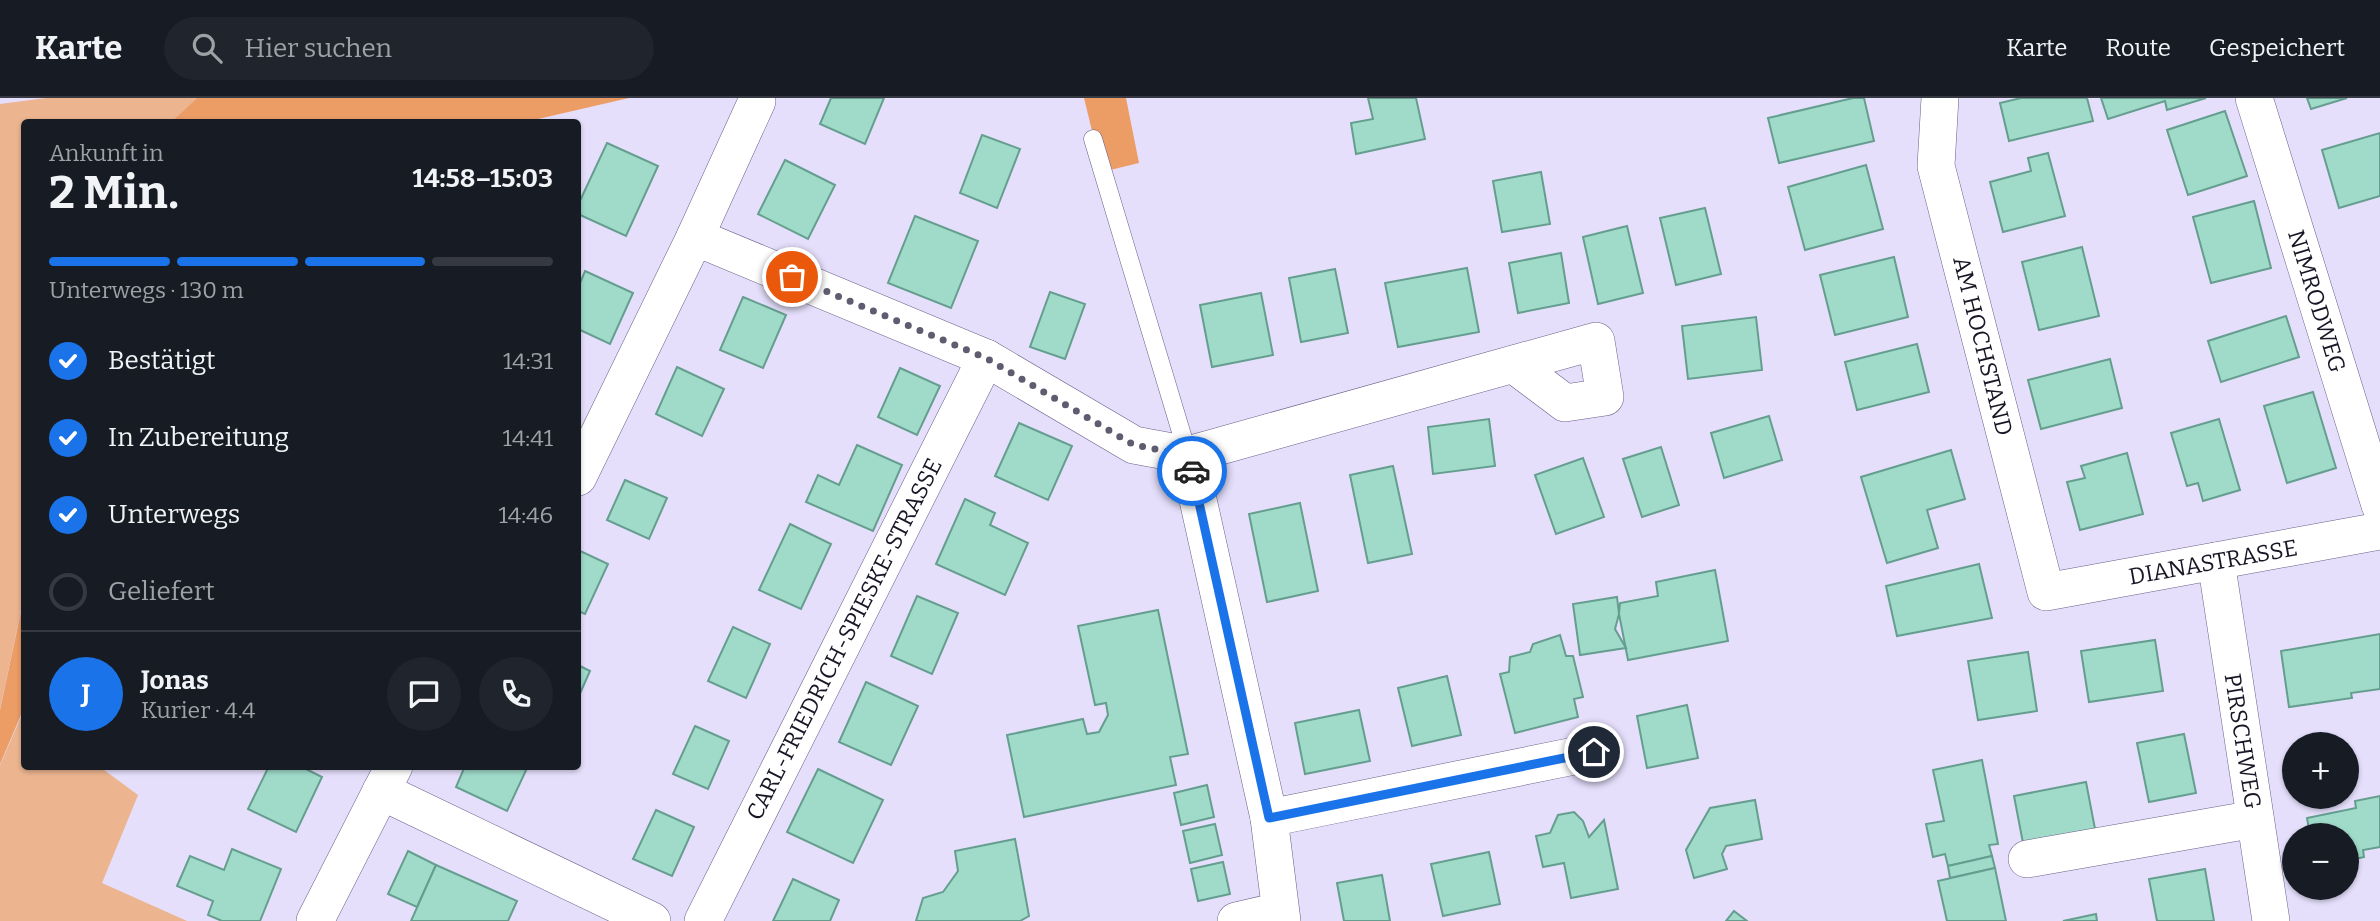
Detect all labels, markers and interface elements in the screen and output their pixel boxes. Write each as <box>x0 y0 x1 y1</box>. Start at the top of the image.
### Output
search box <box>164 17 654 80</box>
text: Karte <box>35 28 122 68</box>
icon: search <box>188 29 226 67</box>
text: Hier suchen <box>244 33 392 64</box>
text: Karte <box>2006 34 2068 62</box>
text: Route <box>2106 34 2171 62</box>
text: Gespeichert <box>2209 34 2345 62</box>
text: Ankunft in <box>49 139 164 167</box>
text: 14:58–15:03 <box>412 163 553 194</box>
text: 2 Min. <box>49 165 179 220</box>
street label: NIMRODWEG <box>2282 226 2352 376</box>
pin <box>762 247 822 307</box>
street label: AM HOCHSTAND <box>1947 253 2019 439</box>
icon: bag <box>773 258 811 296</box>
text: Unterwegs · 130 m <box>49 276 244 304</box>
icon: check <box>49 342 87 380</box>
text: Bestätigt <box>108 345 215 376</box>
text: 14:31 <box>503 347 553 375</box>
icon: check <box>49 419 87 457</box>
text: In Zubereitung <box>108 422 289 453</box>
text: 14:41 <box>503 424 553 452</box>
courier <box>1157 436 1227 506</box>
icon: car <box>1173 452 1211 490</box>
street label: CARL-FRIEDRICH-SPIESKE-STRASSE <box>740 454 948 824</box>
icon: check <box>49 496 87 534</box>
text: Unterwegs <box>108 499 240 530</box>
text: 14:46 <box>498 501 553 529</box>
street label: DIANASTRASSE <box>2126 533 2300 591</box>
text: Geliefert <box>108 576 215 607</box>
button: chat <box>387 657 461 731</box>
button: phone <box>479 657 553 731</box>
text: Jonas <box>141 665 209 696</box>
street label: PIRSCHWEG <box>2218 671 2268 811</box>
text: J <box>82 679 90 710</box>
text: Kurier · 4.4 <box>141 696 255 724</box>
pin <box>1564 722 1624 782</box>
map controls <box>2282 732 2359 900</box>
button: + <box>2282 732 2359 809</box>
icon: home <box>1575 733 1613 771</box>
button: − <box>2282 823 2359 900</box>

